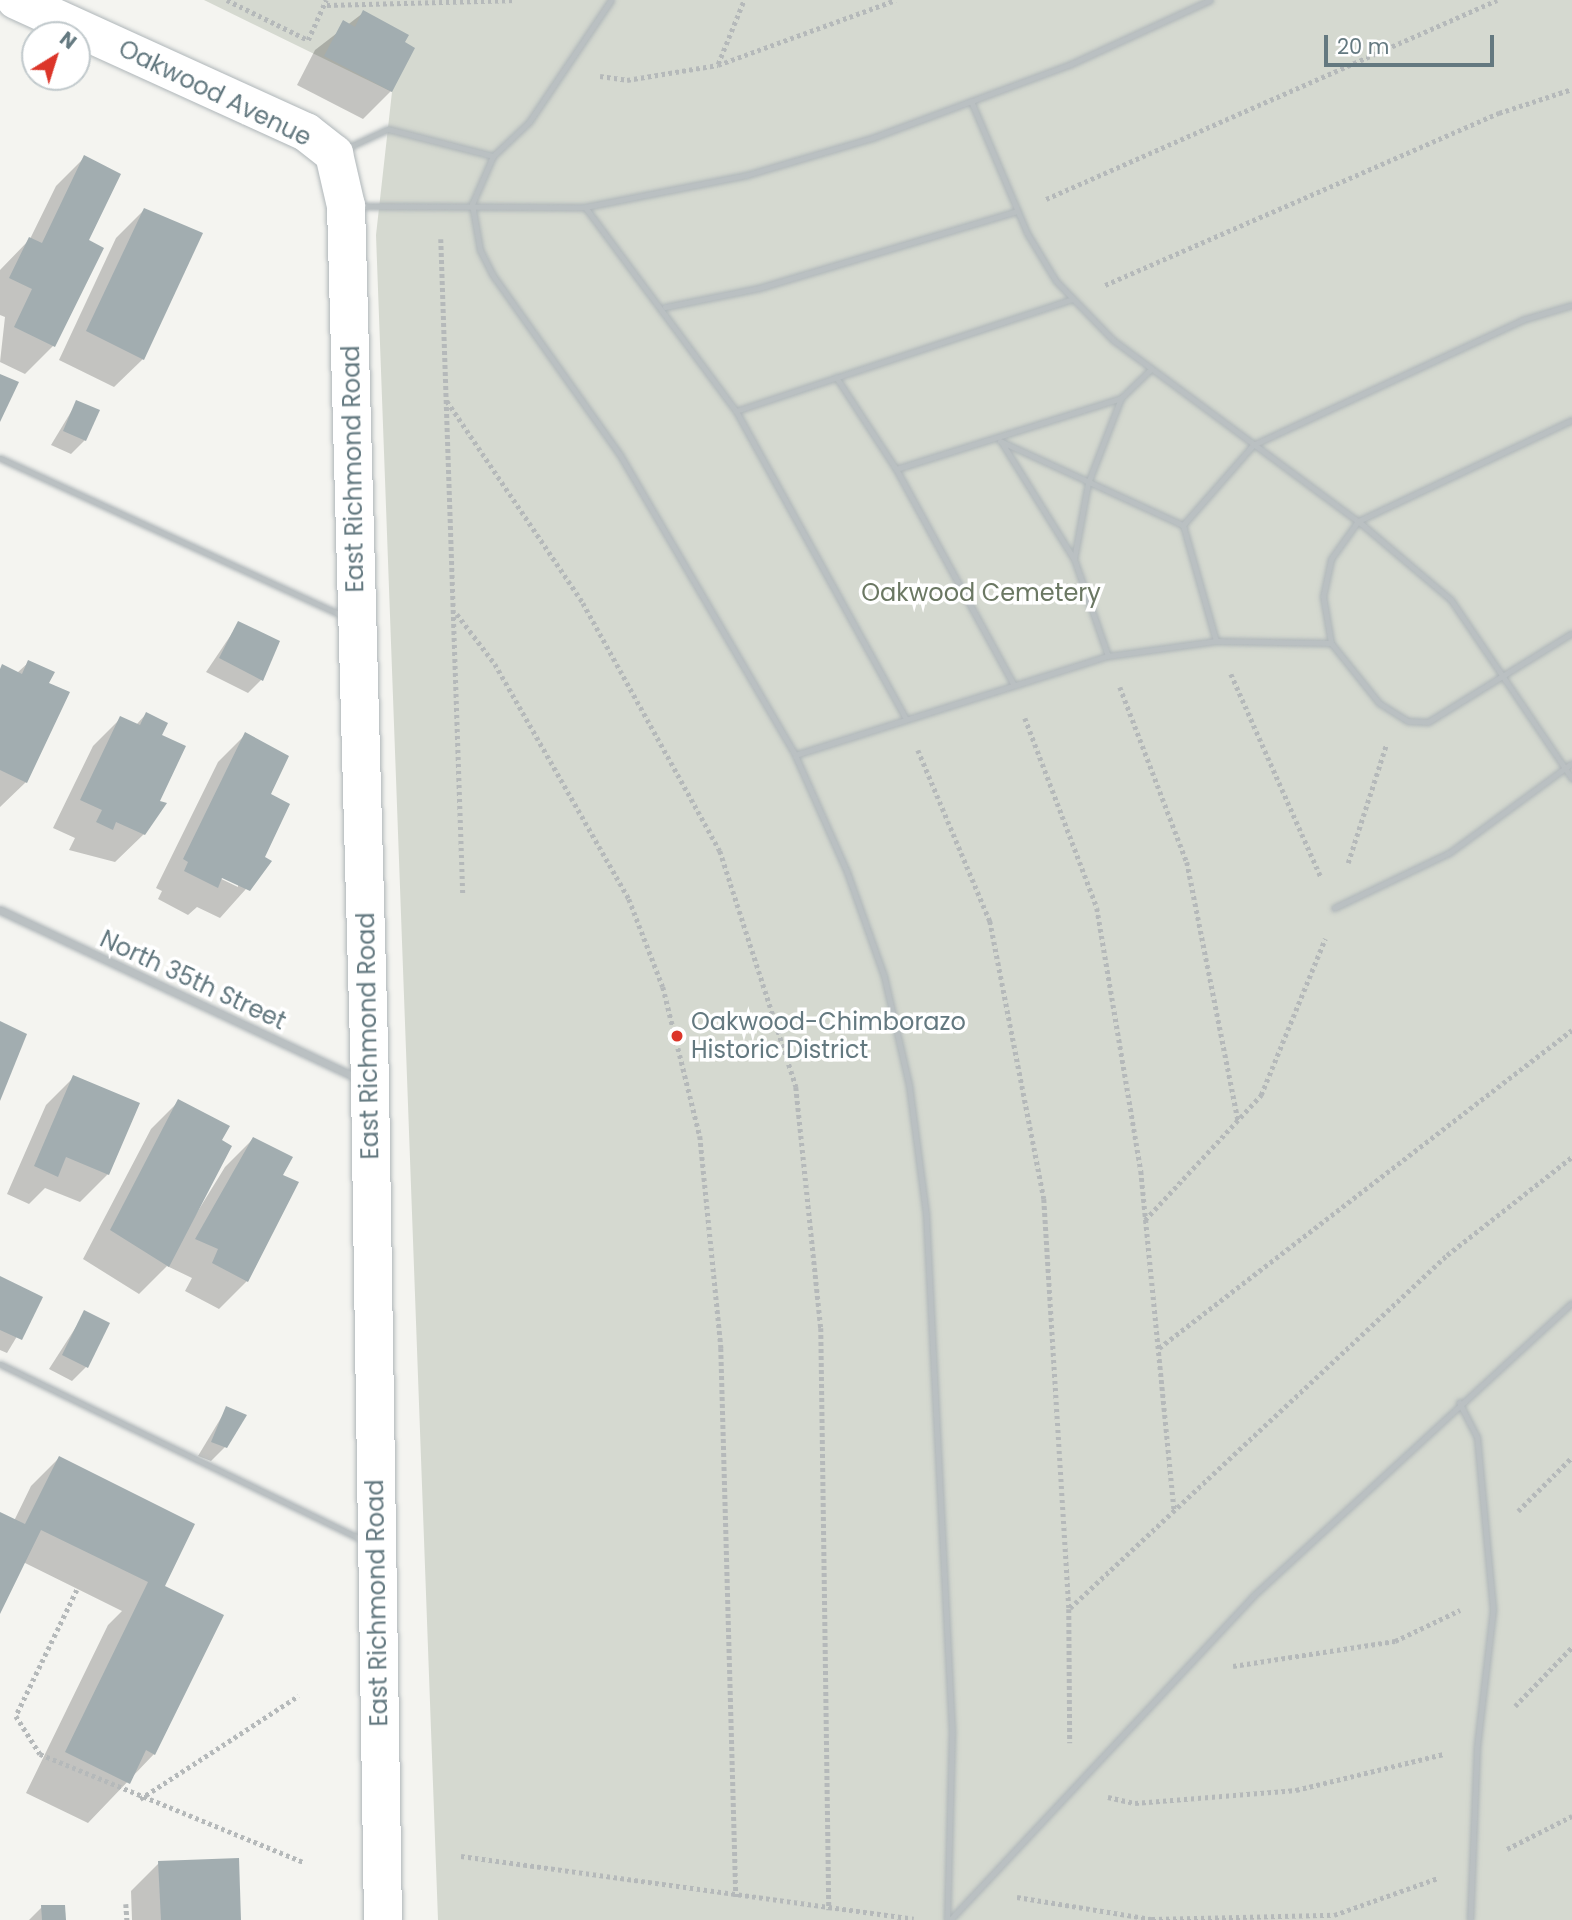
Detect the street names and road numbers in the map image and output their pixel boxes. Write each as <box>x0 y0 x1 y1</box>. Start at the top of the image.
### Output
street label: Oakwood Avenue <box>114 34 316 152</box>
street label: East Richmond Road <box>336 345 370 593</box>
street label: East Richmond Road <box>351 912 385 1160</box>
street label: North 35th Street <box>96 924 290 1036</box>
street label: East Richmond Road <box>360 1479 394 1727</box>

